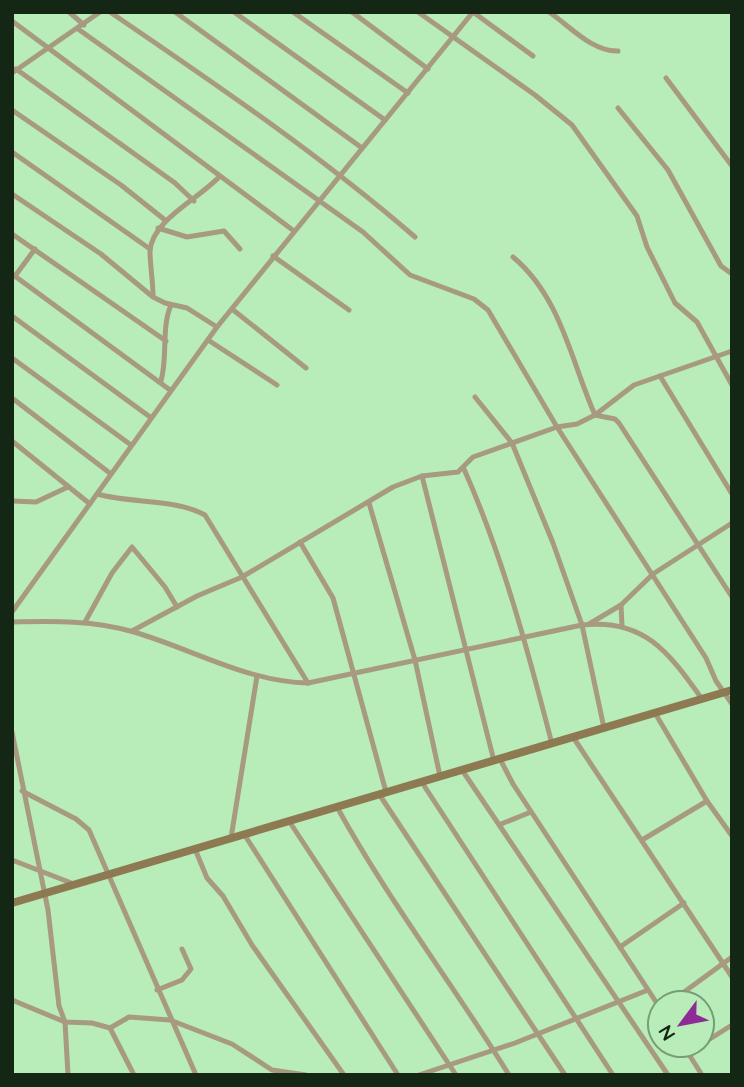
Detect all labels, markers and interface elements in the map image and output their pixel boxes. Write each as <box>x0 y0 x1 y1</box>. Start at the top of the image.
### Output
north arrow <box>646 989 716 1059</box>
text: N <box>653 1021 680 1045</box>

